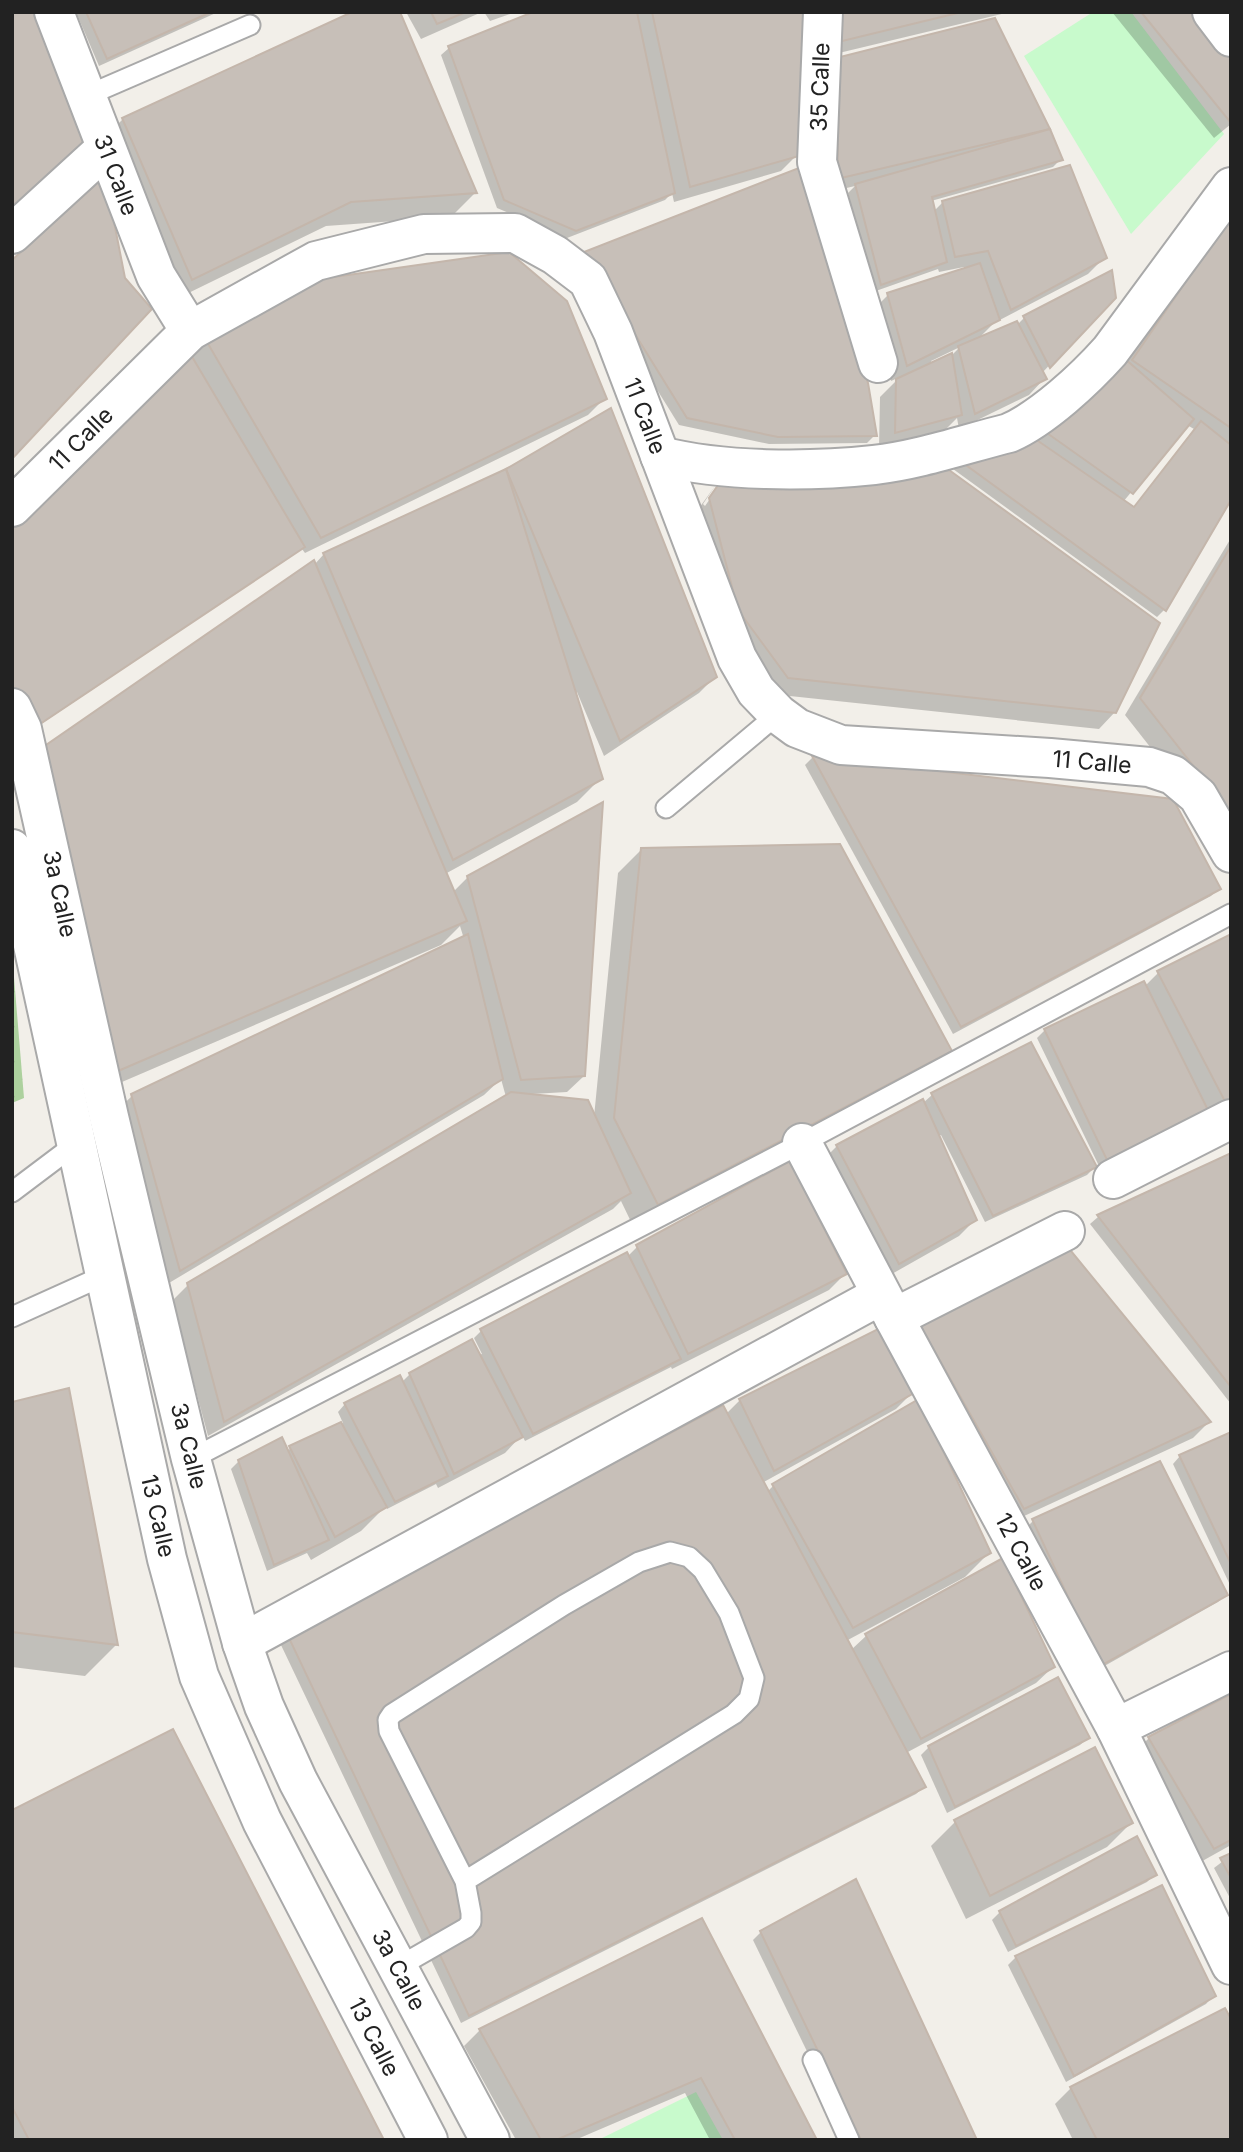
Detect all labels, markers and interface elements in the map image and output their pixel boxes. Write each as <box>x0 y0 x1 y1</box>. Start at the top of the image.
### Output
street label: 35 Calle <box>804 42 836 132</box>
street label: 31 Calle <box>88 131 144 219</box>
street label: 11 Calle <box>618 374 672 458</box>
street label: 11 Calle <box>43 401 119 477</box>
street label: 11 Calle <box>1051 745 1133 779</box>
street label: 3a Calle <box>37 848 83 940</box>
street label: 3a Calle <box>165 1400 213 1492</box>
street label: 13 Calle <box>135 1472 181 1560</box>
street label: 12 Calle <box>989 1508 1053 1596</box>
street label: 3a Calle <box>366 1925 432 2015</box>
street label: 13 Calle <box>342 1993 406 2081</box>

